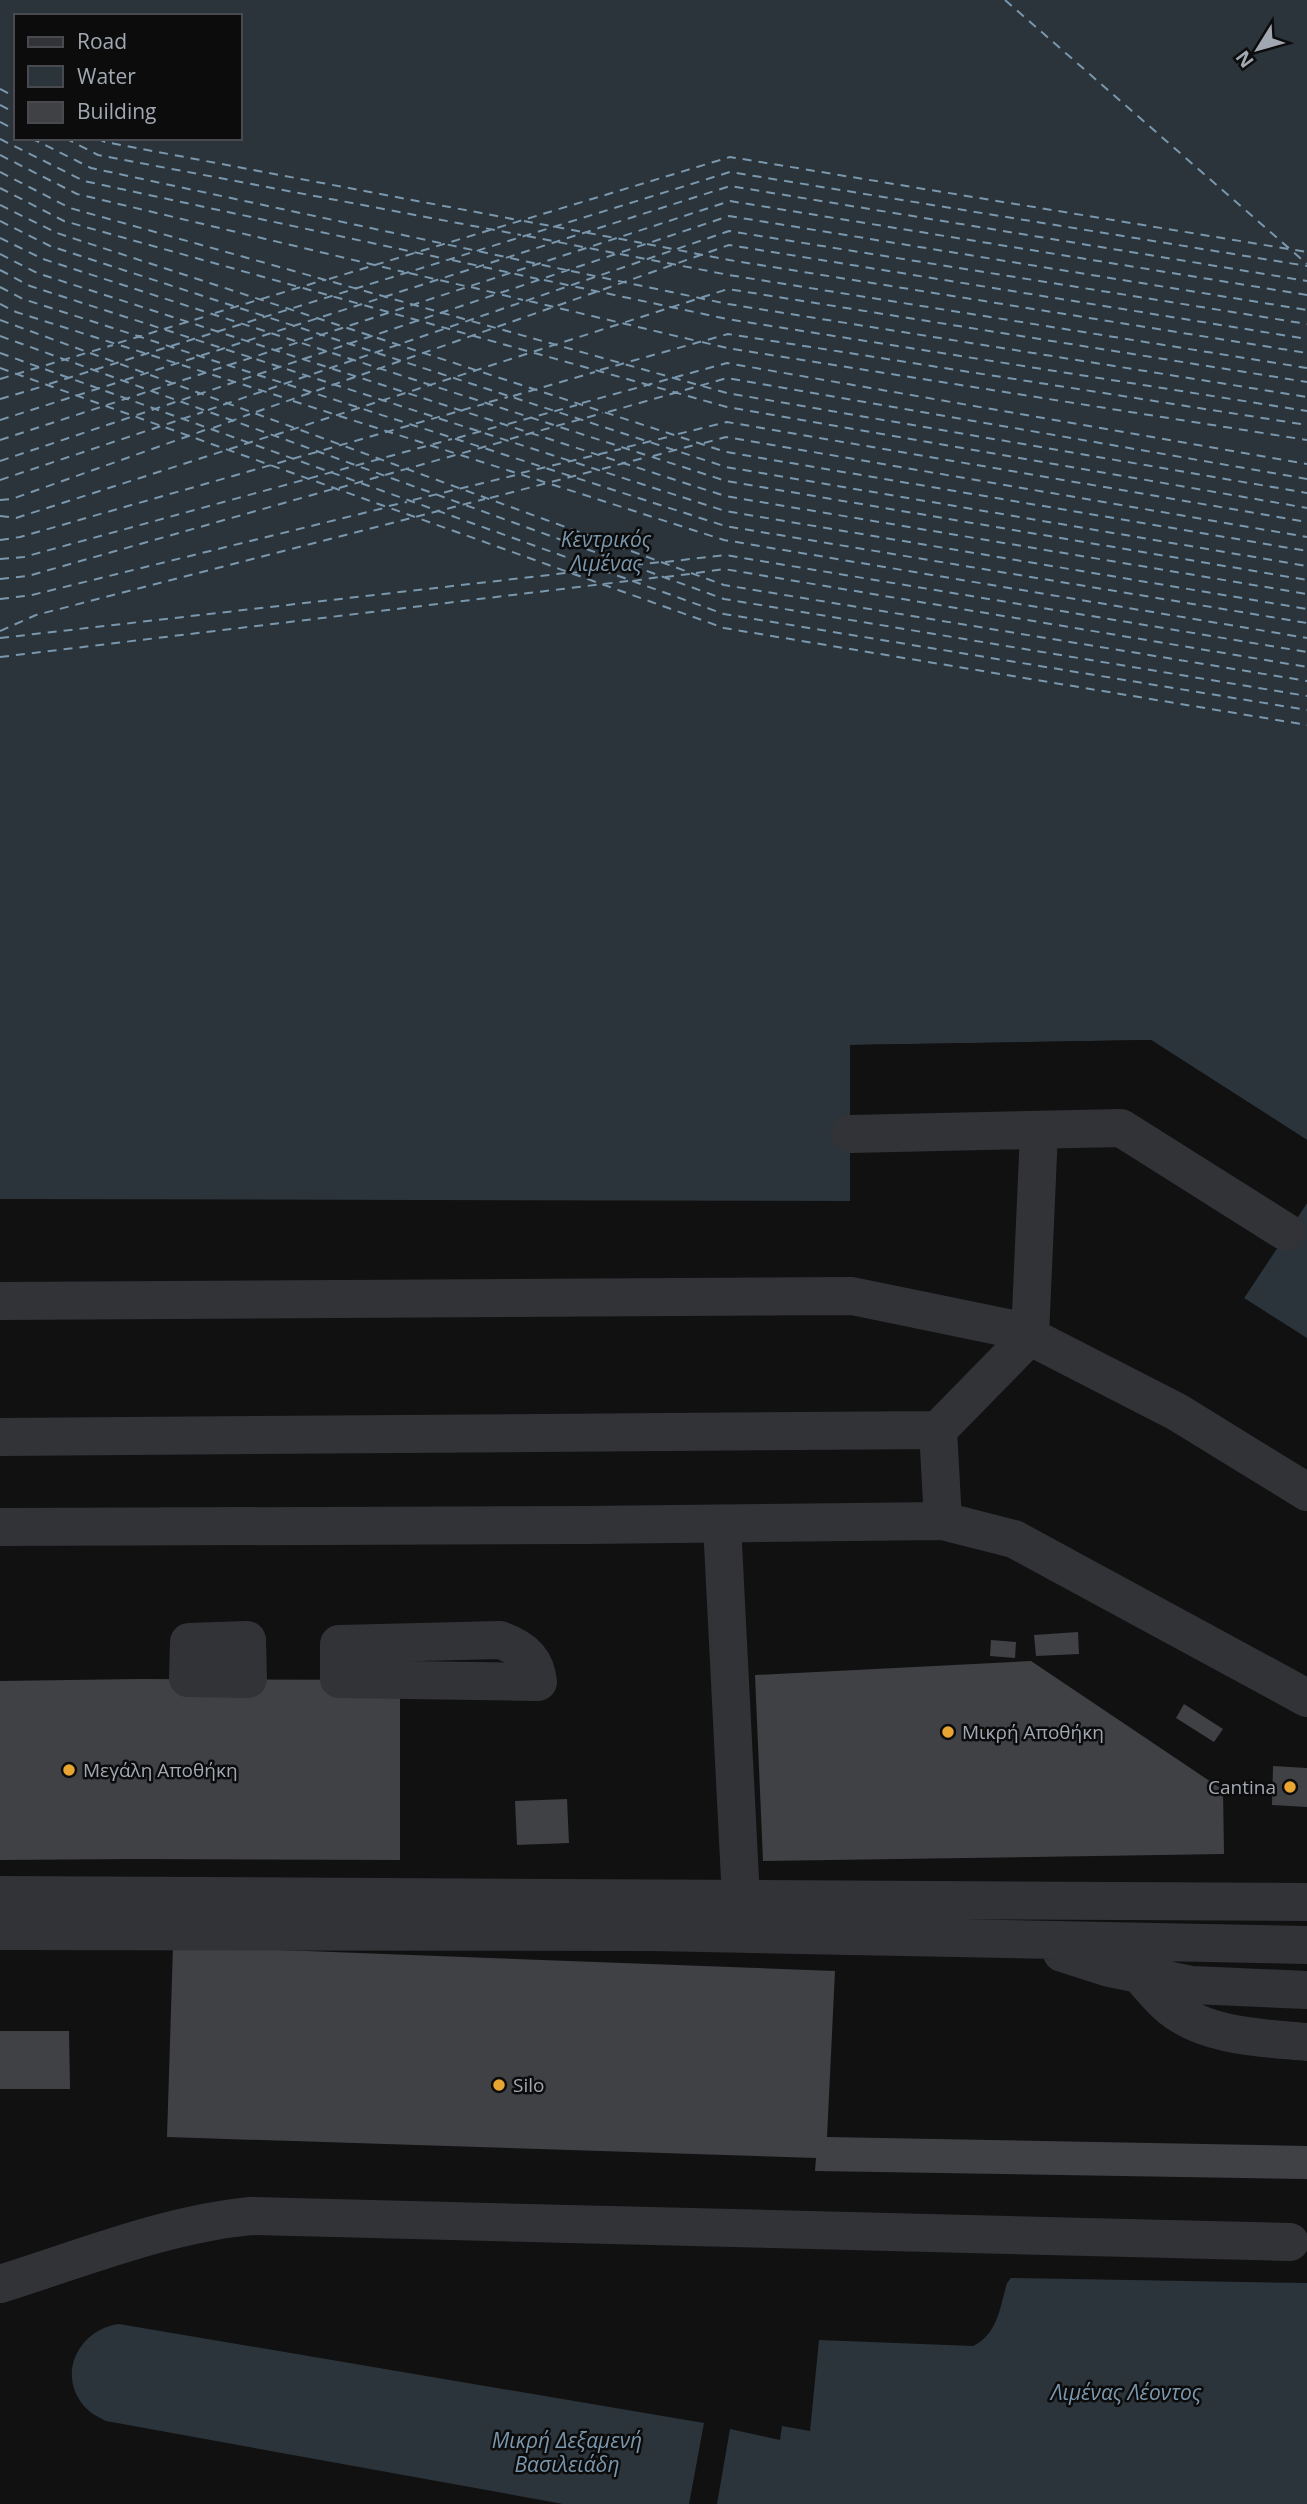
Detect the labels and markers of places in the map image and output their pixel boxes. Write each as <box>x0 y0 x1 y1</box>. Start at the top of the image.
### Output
place label: Μικρή Αποθήκη <box>962 1719 1104 1745</box>
marker: Μικρή Αποθήκη <box>940 1724 956 1740</box>
place label: Μεγάλη Αποθήκη <box>83 1757 238 1783</box>
marker: Μεγάλη Αποθήκη <box>61 1762 77 1778</box>
place label: Cantina <box>1208 1774 1276 1800</box>
marker: Cantina <box>1282 1779 1298 1795</box>
place label: Silo <box>513 2072 544 2098</box>
marker: Silo <box>491 2077 507 2093</box>

